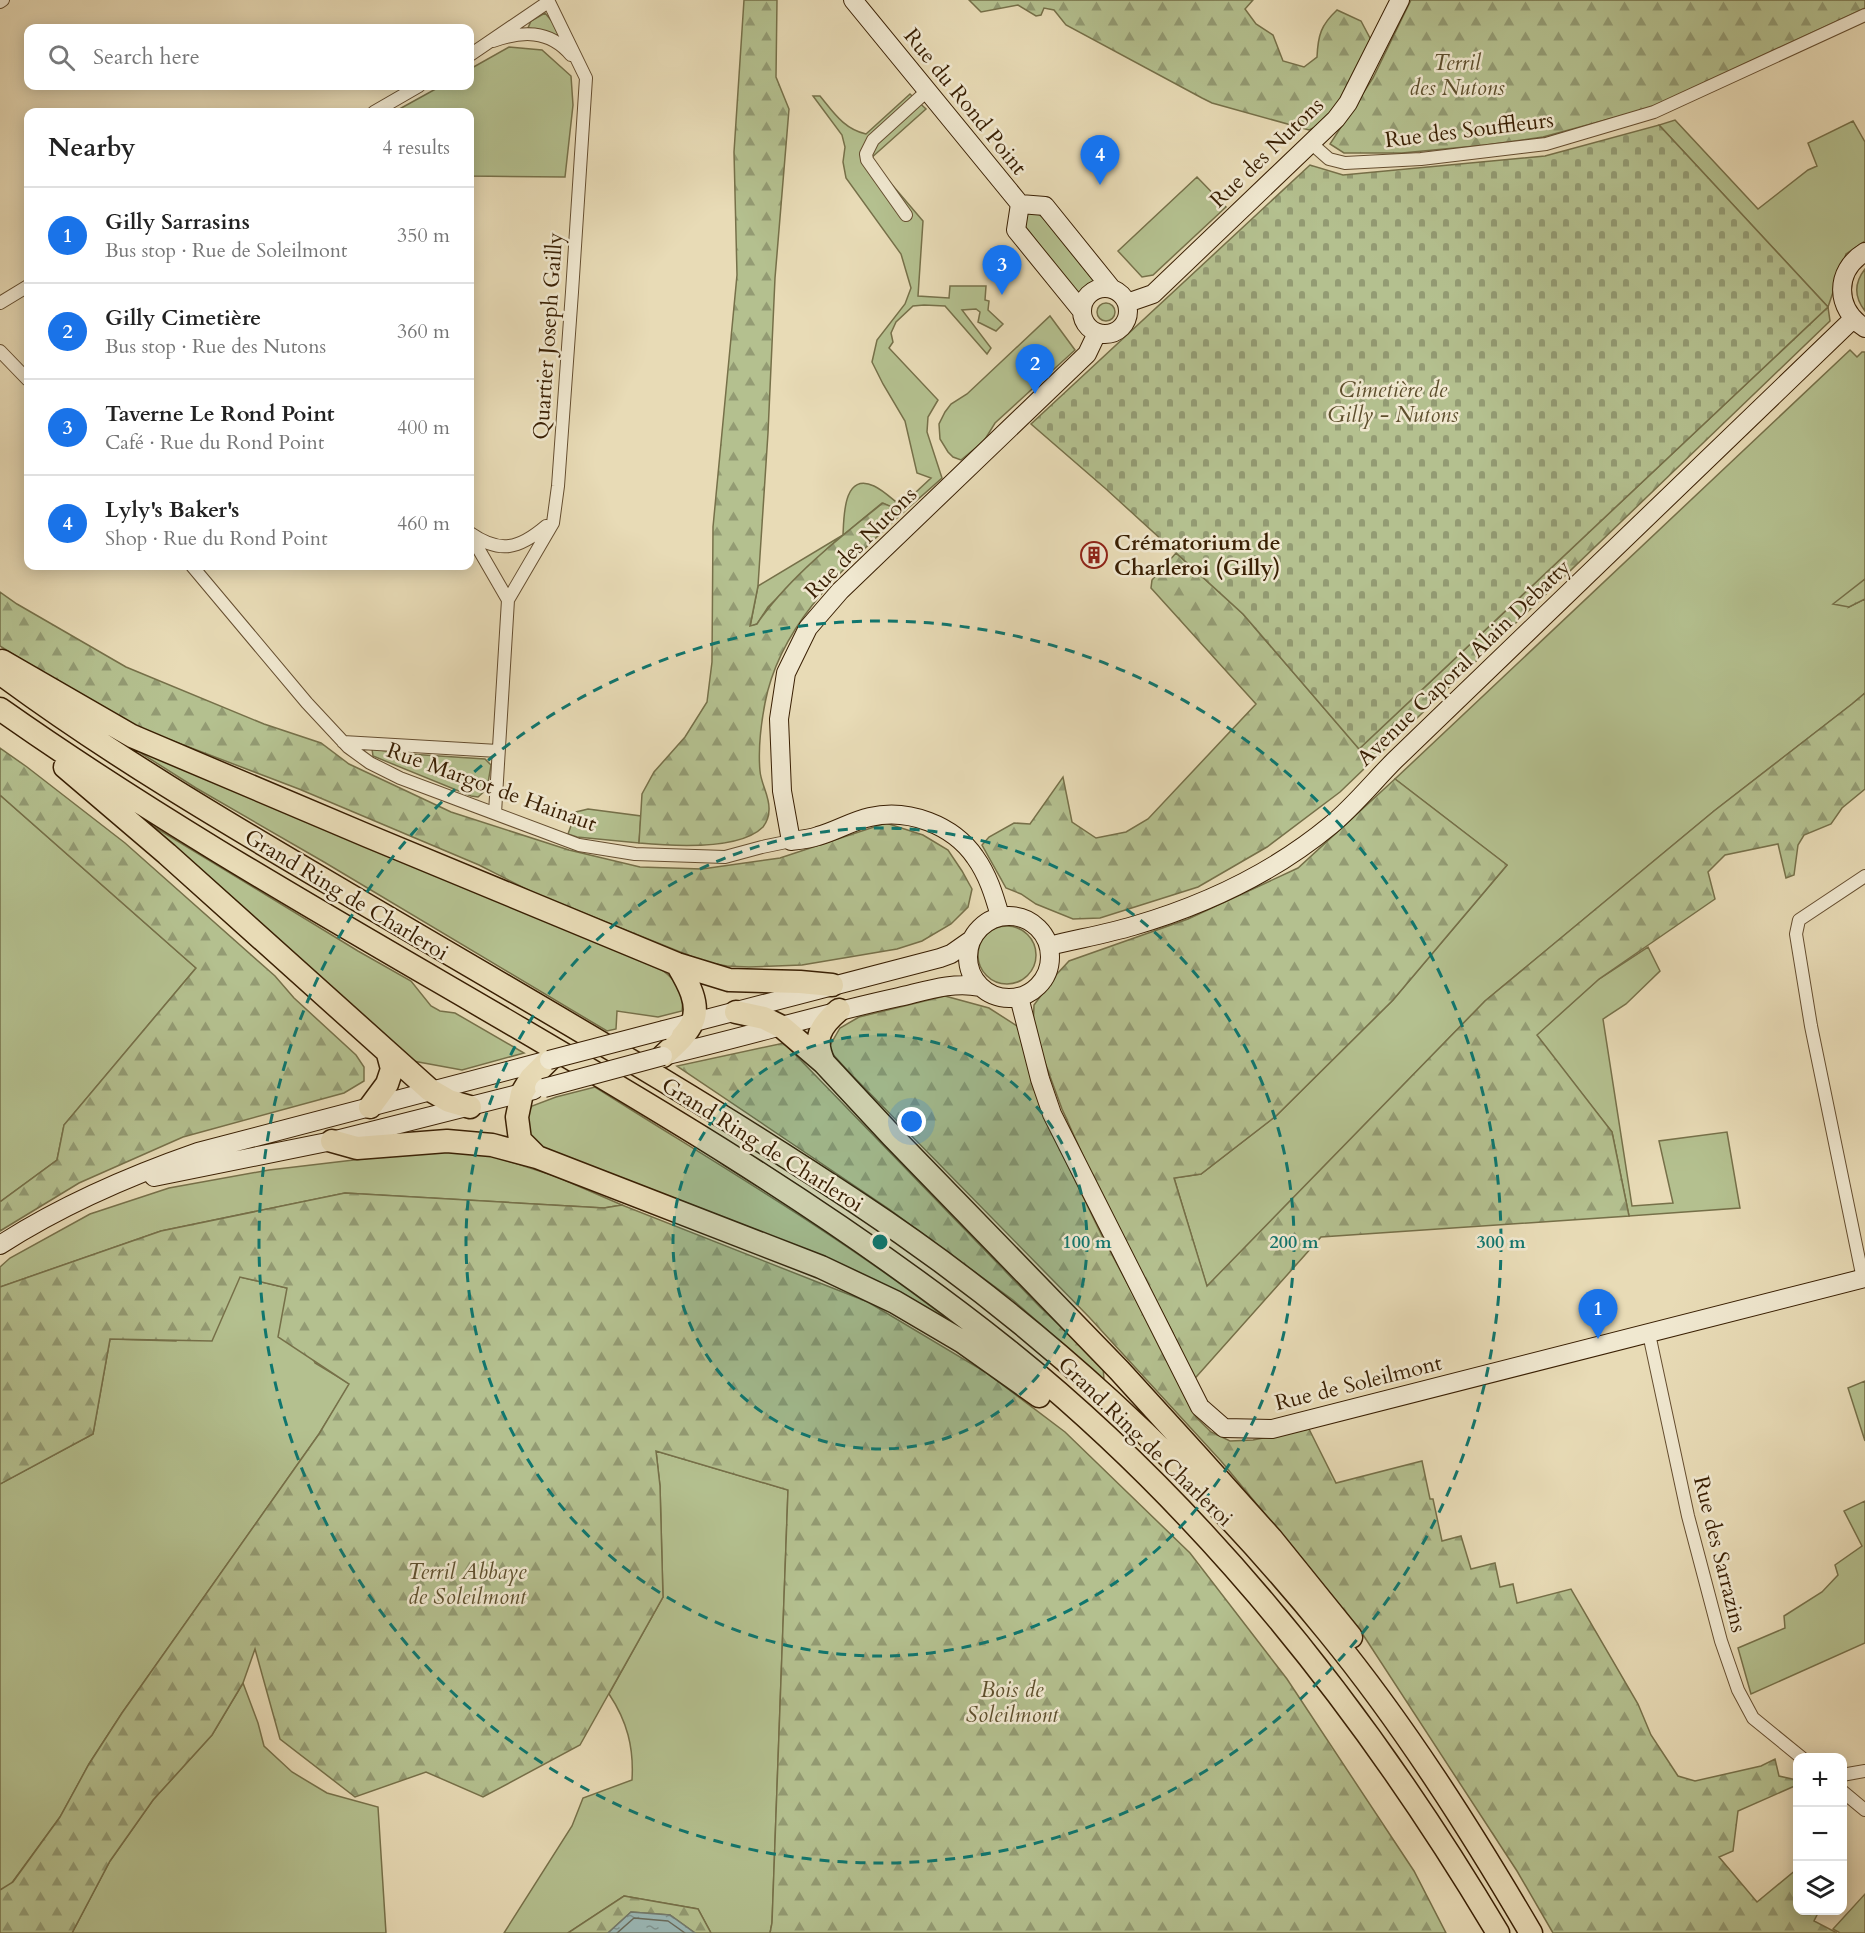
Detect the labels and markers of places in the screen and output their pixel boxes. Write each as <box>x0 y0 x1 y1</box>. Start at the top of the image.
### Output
pin: 4 <box>1080 136 1120 185</box>
pin: 3 <box>982 246 1022 295</box>
pin: 2 <box>1016 344 1054 394</box>
place label: Crématorium de Charleroi (Gilly) <box>1114 528 1281 583</box>
building icon: Crématorium de Charleroi (Gilly) <box>1079 540 1109 570</box>
centre of rings <box>870 1232 890 1252</box>
pin: 1 <box>1578 1290 1618 1339</box>

